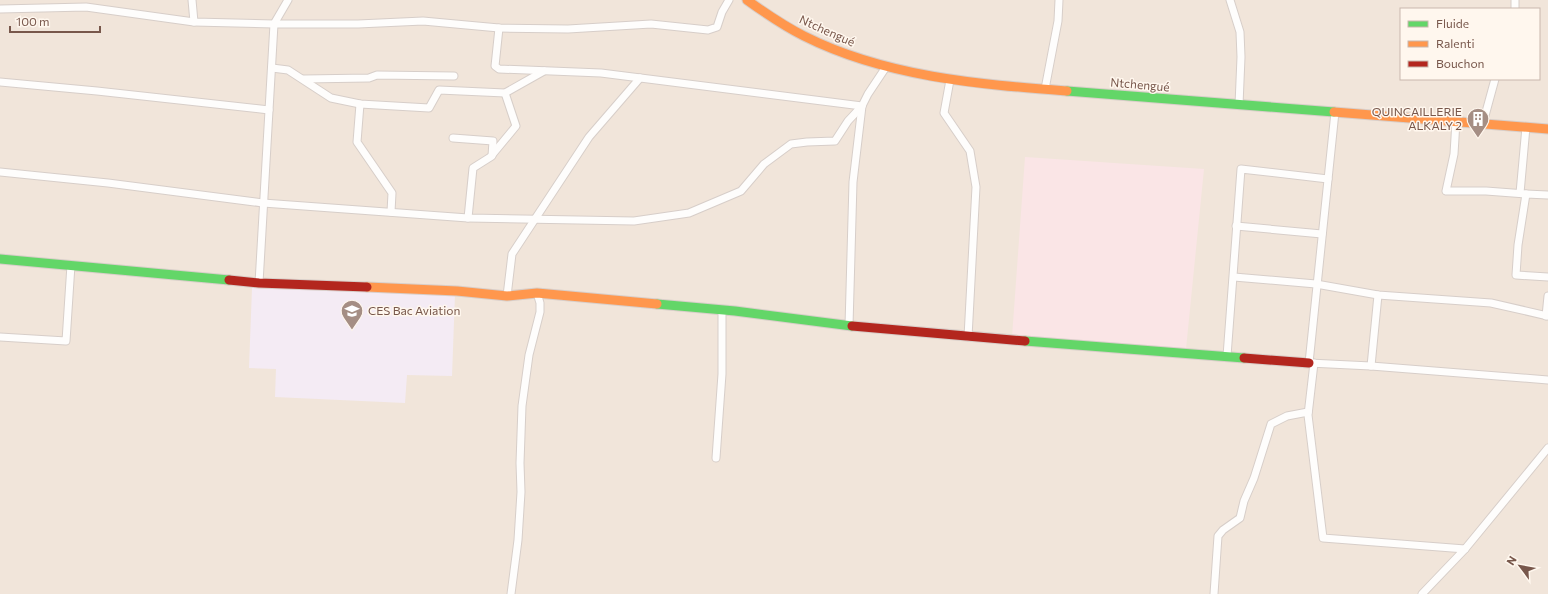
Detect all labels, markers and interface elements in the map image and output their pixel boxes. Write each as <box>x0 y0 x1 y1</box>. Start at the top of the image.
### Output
scale bar <box>10 8 100 34</box>
legend <box>1400 8 1540 80</box>
street label: Ntchengué <box>797 12 857 49</box>
text: 100 m <box>16 14 50 28</box>
text: Fluide <box>1436 16 1469 30</box>
text: Ralenti <box>1436 36 1475 50</box>
text: Bouchon <box>1436 56 1484 70</box>
street label: Ntchengué <box>1110 74 1170 94</box>
place label: QUINCAILLERIE ALKALY 2 <box>1372 104 1462 132</box>
building icon: QUINCAILLERIE ALKALY 2 <box>1465 106 1491 139</box>
school or university icon: CES Bac Aviation <box>339 298 365 331</box>
place label: CES Bac Aviation <box>368 303 460 317</box>
north arrow <box>1500 546 1540 586</box>
text: N <box>1503 553 1519 567</box>

